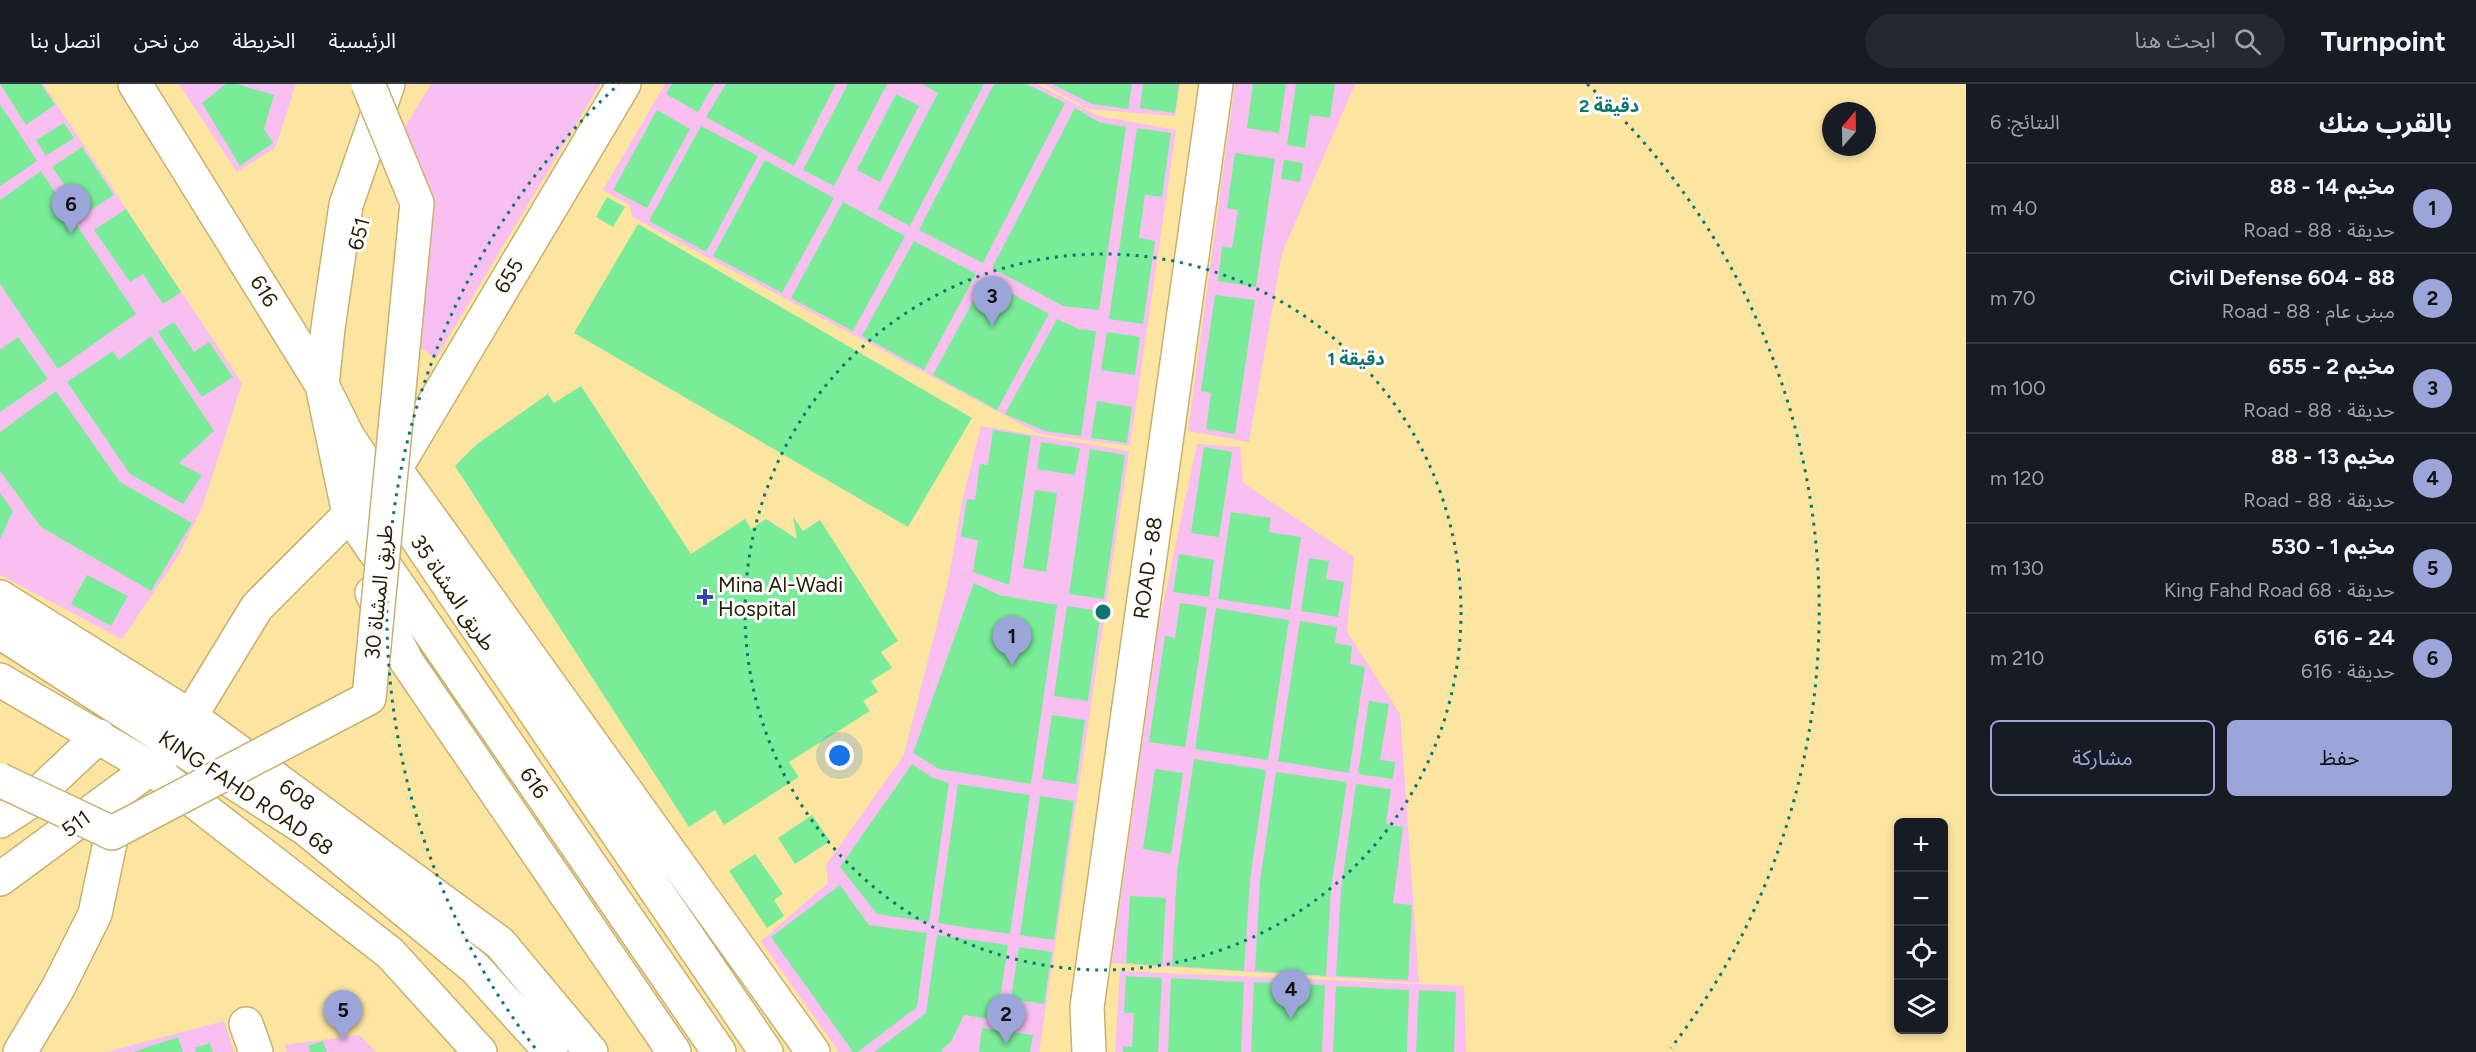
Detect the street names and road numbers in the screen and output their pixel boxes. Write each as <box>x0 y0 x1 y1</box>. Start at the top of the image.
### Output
street label: 651 <box>342 215 375 253</box>
street label: 655 <box>489 254 529 298</box>
street label: 616 <box>245 270 284 311</box>
street label: ROAD - 88 <box>1128 515 1167 621</box>
street label: طريق المشاة 30 <box>359 523 399 661</box>
street label: طريق المشاة 35 <box>405 530 501 656</box>
street label: KING FAHD ROAD 68 <box>154 725 338 860</box>
street label: 616 <box>515 762 554 803</box>
street label: 608 <box>274 773 320 816</box>
street label: 511 <box>56 805 95 842</box>

